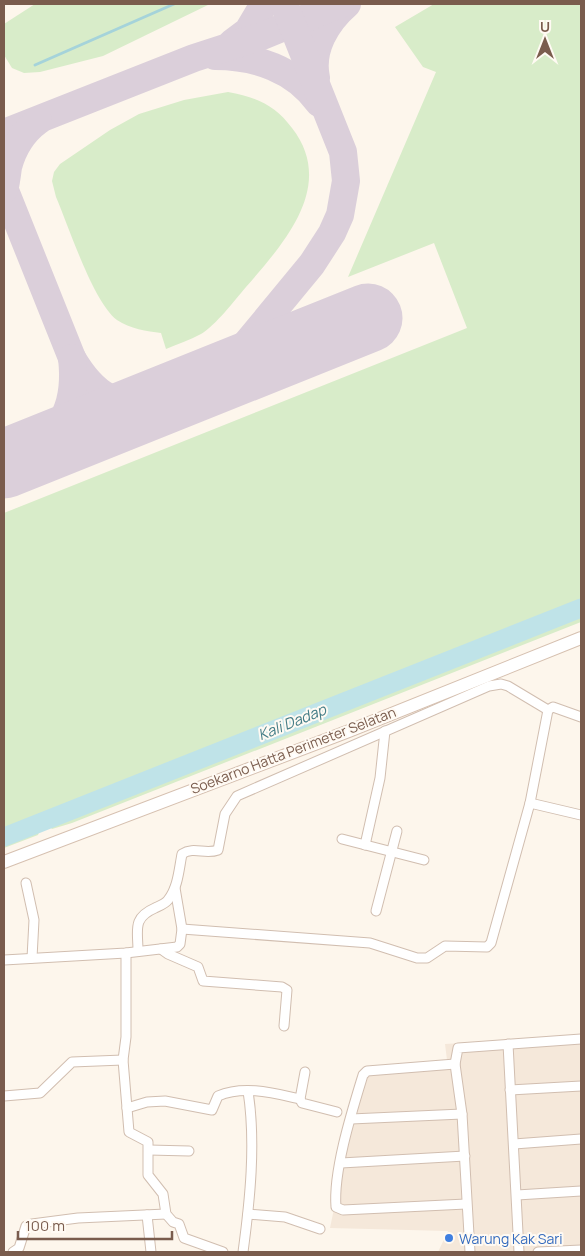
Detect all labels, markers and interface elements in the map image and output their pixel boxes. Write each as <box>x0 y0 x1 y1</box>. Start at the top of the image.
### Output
north arrow <box>520 15 570 65</box>
text: U <box>540 17 550 36</box>
water label: Kali Dadap <box>255 698 330 745</box>
street label: Soekarno Hatta Perimeter Selatan <box>188 702 398 798</box>
scale bar <box>18 1208 171 1240</box>
text: 100 m <box>25 1215 65 1236</box>
place label: Warung Kak Sari <box>459 1229 563 1248</box>
marker: Warung Kak Sari <box>443 1232 455 1244</box>

